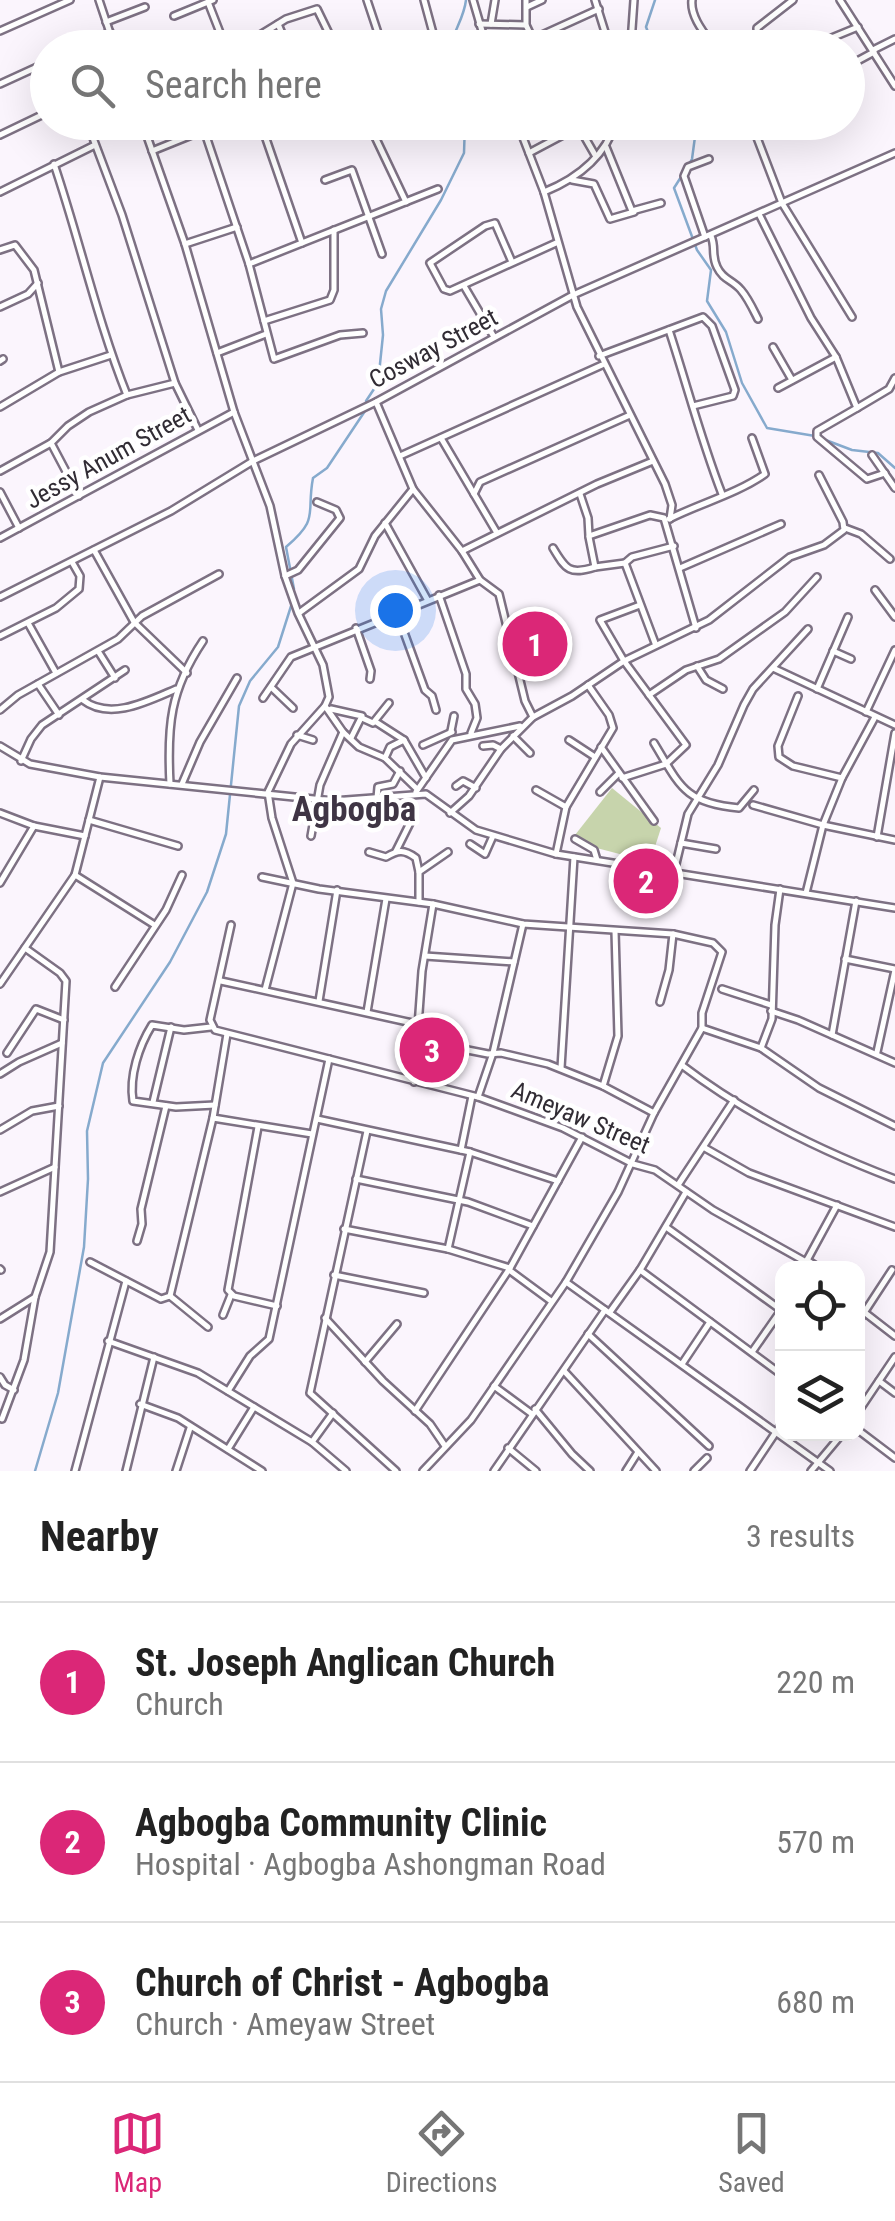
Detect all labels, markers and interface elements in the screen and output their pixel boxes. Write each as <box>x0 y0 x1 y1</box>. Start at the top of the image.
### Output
search box <box>30 30 865 140</box>
icon: search <box>65 58 120 113</box>
text: Search here <box>145 63 322 107</box>
street label: Cosway Street <box>364 303 502 394</box>
street label: Jessy Anum Street <box>21 400 196 515</box>
your location <box>370 585 421 636</box>
pin: 1 <box>502 606 568 682</box>
district label: Agbogba <box>292 789 416 830</box>
pin: 2 <box>614 844 678 918</box>
pin: 3 <box>400 1012 464 1088</box>
street label: Ameyaw Street <box>507 1075 654 1160</box>
map controls <box>775 1261 865 1441</box>
button: locate <box>775 1261 865 1351</box>
button: layers <box>775 1351 865 1441</box>
text: Nearby <box>40 1512 159 1561</box>
text: 3 results <box>746 1517 855 1555</box>
text: St. Joseph Anglican Church <box>135 1641 555 1685</box>
text: 1 <box>64 1663 81 1701</box>
text: 220 m <box>776 1663 855 1701</box>
text: Church <box>135 1685 224 1723</box>
text: Agbogba Community Clinic <box>135 1801 547 1845</box>
text: 2 <box>64 1823 81 1861</box>
text: 570 m <box>776 1823 855 1861</box>
text: Hospital · Agbogba Ashongman Road <box>135 1845 606 1883</box>
text: Church of Christ - Agbogba <box>135 1961 549 2005</box>
text: 3 <box>64 1983 81 2021</box>
text: 680 m <box>776 1983 855 2021</box>
text: Church · Ameyaw Street <box>135 2005 435 2043</box>
tab: Map <box>110 2106 165 2199</box>
tab: Directions <box>386 2106 498 2199</box>
tab: Saved <box>718 2106 785 2199</box>

